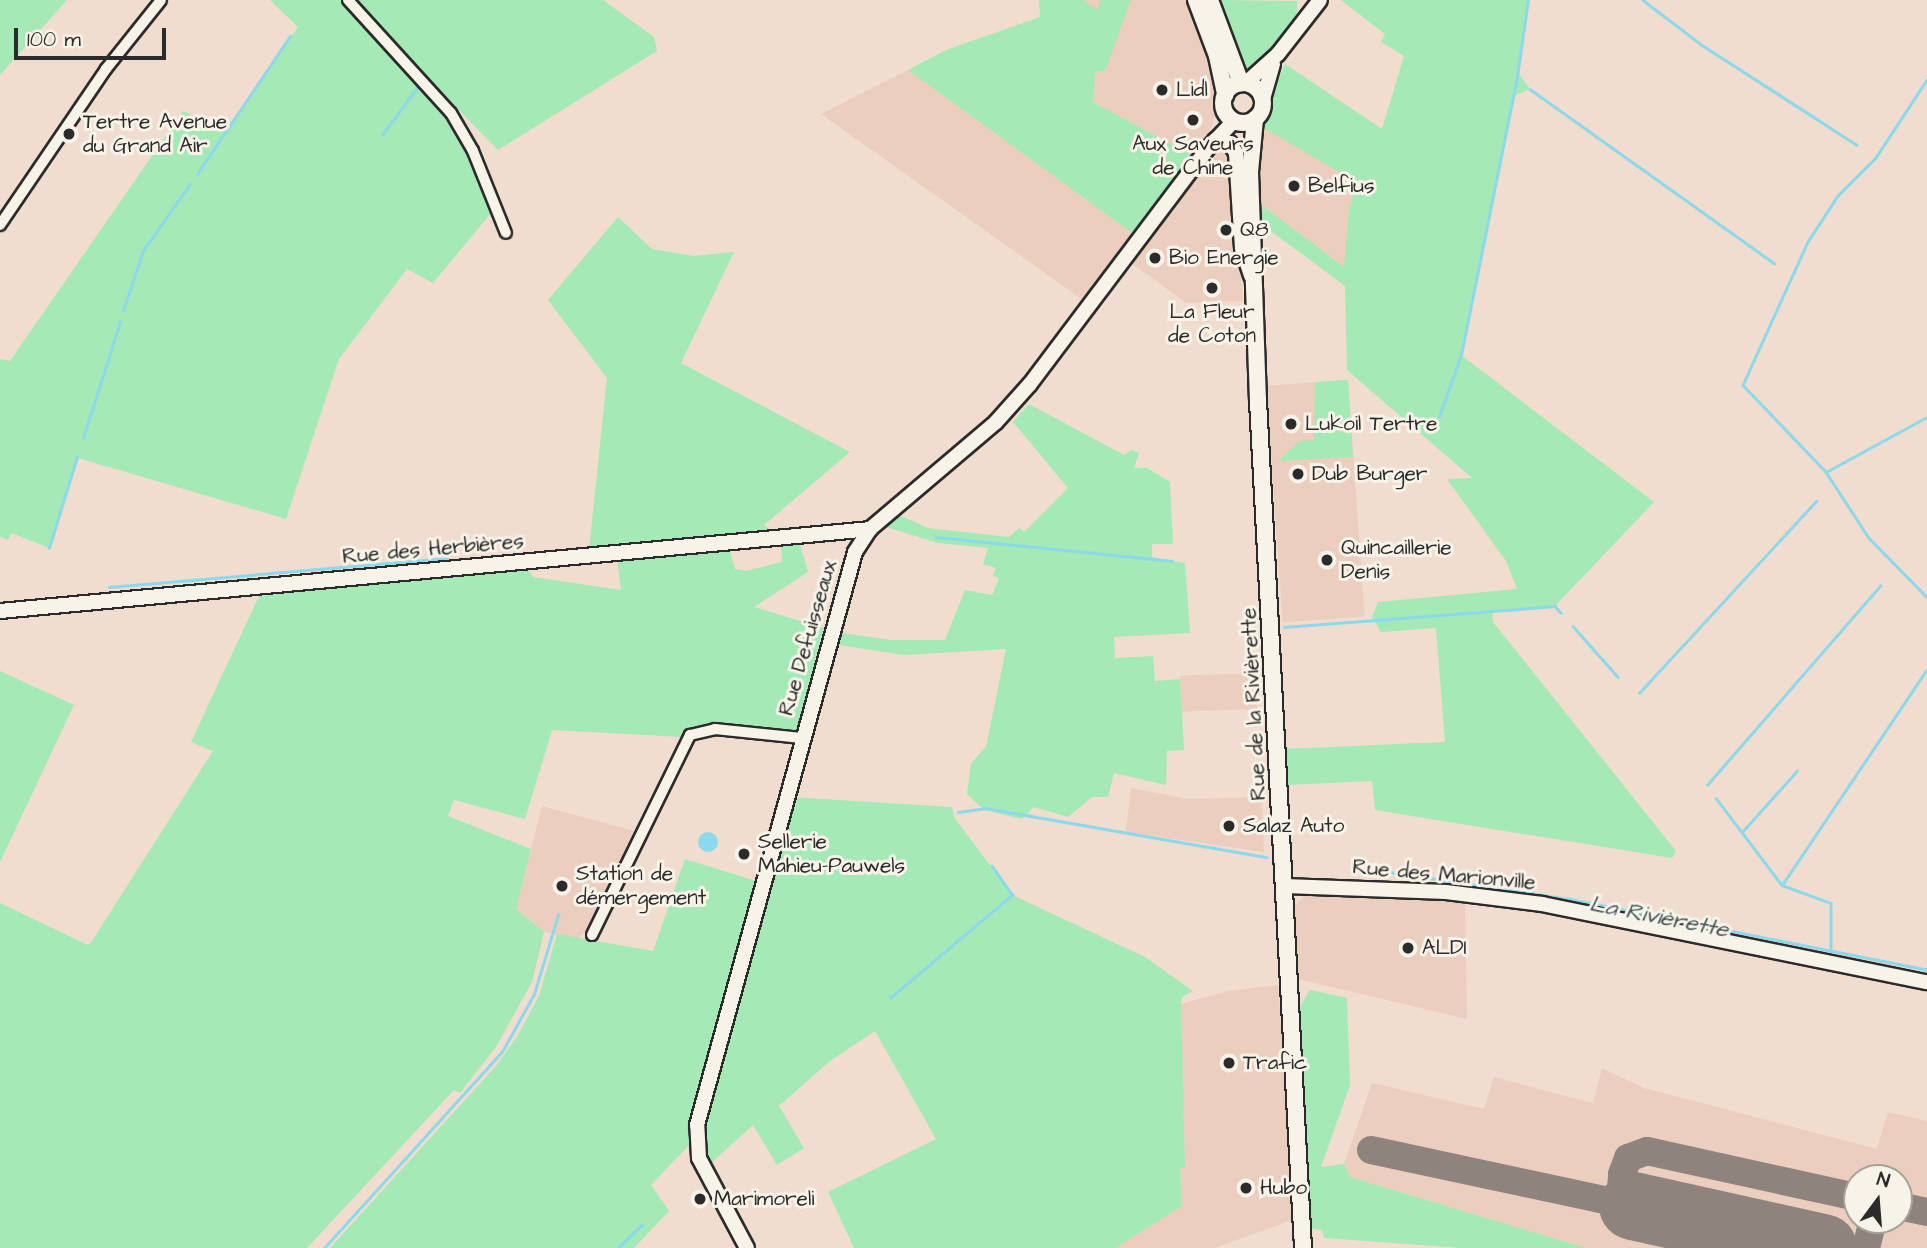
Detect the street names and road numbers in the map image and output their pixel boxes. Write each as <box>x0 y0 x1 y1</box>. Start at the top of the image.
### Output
street label: Rue des Herbières <box>341 529 525 569</box>
street label: Rue Defuisseaux <box>774 557 842 719</box>
street label: Rue de la Rivièrette <box>1236 607 1272 801</box>
street label: Rue des Marionville <box>1351 854 1537 896</box>

